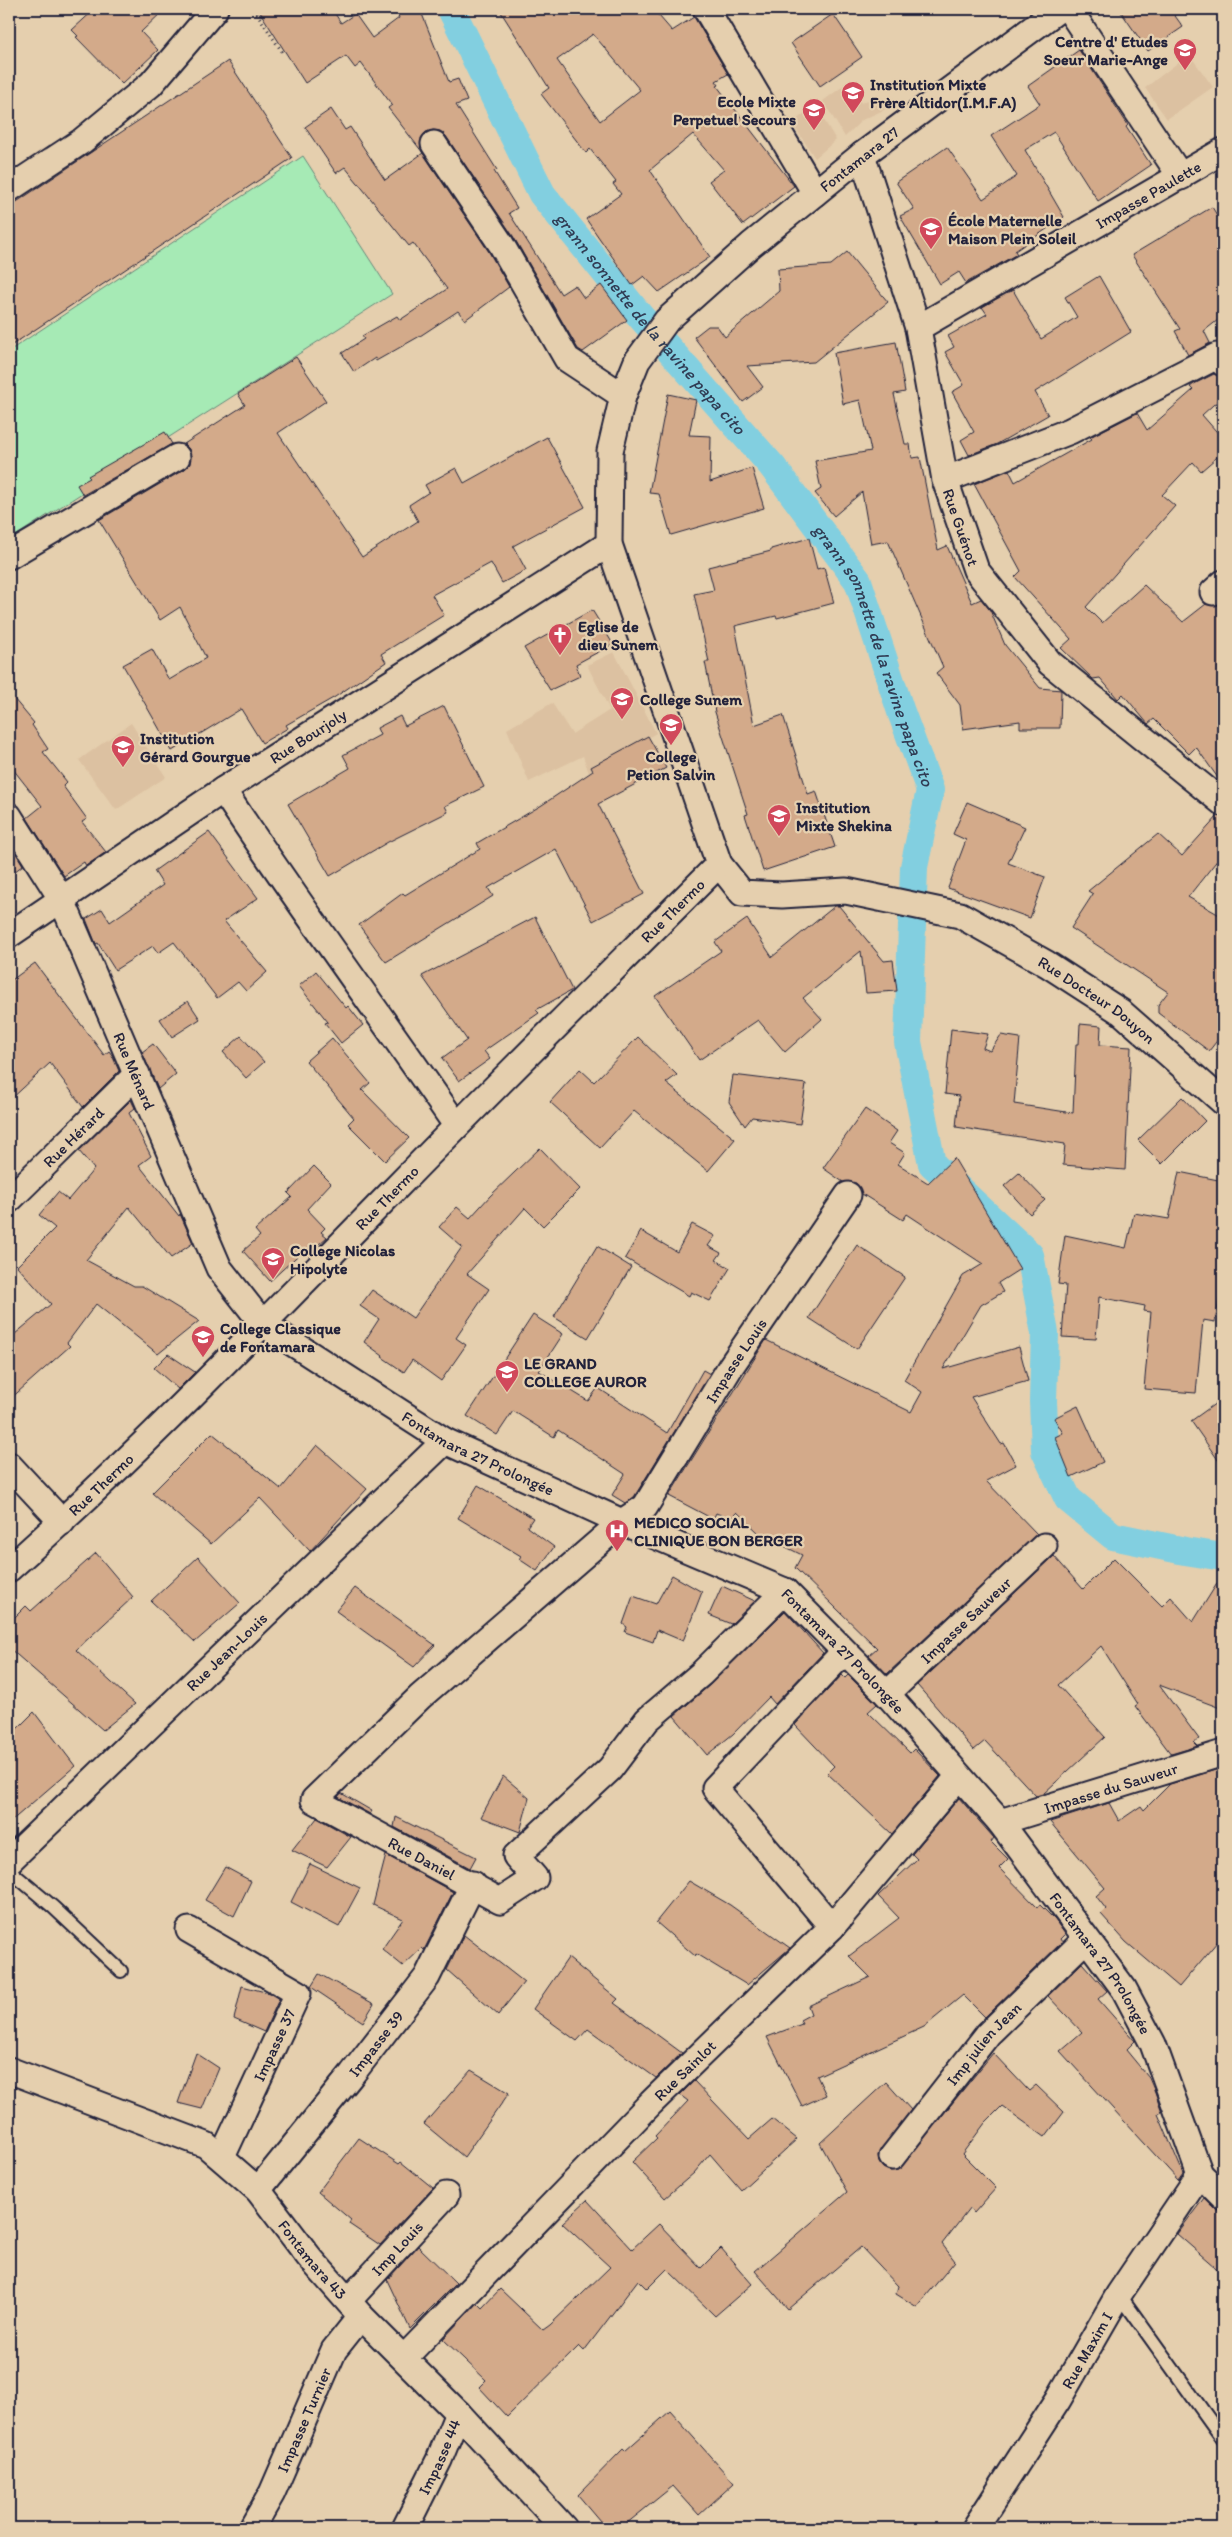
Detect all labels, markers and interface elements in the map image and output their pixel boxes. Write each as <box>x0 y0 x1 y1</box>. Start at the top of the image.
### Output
place label: Centre d' Etudes Soeur Marie-Ange <box>1044 32 1168 70</box>
school or university icon: Centre d' Etudes Soeur Marie-Ange <box>1172 37 1198 71</box>
place label: Institution Mixte Frère Altidor(I.M.F.A) <box>870 75 1017 113</box>
school or university icon: Institution Mixte Frère Altidor(I.M.F.A) <box>840 80 866 114</box>
place label: Ecole Mixte Perpetuel Secours <box>673 92 796 130</box>
school or university icon: Ecole Mixte Perpetuel Secours <box>801 97 827 131</box>
street label: Fontamara 27 <box>816 123 903 196</box>
street label: Impasse Paulette <box>1092 157 1205 233</box>
water label: grann sonnette de la ravine papa cito <box>550 208 751 440</box>
place label: École Maternelle Maison Plein Soleil <box>948 211 1077 248</box>
school or university icon: École Maternelle Maison Plein Soleil <box>918 216 944 250</box>
street label: Rue Guénot <box>939 486 983 568</box>
water label: grann sonnette de la ravine papa cito <box>808 520 939 790</box>
place label: Eglise de dieu Sunem <box>578 617 659 654</box>
church icon: Eglise de dieu Sunem <box>547 622 573 656</box>
school or university icon: College Sunem <box>609 686 635 720</box>
place label: College Sunem <box>640 690 742 710</box>
street label: Rue Bourjoly <box>266 705 350 768</box>
school or university icon: College Petion Salvin <box>658 712 684 746</box>
place label: Institution Gérard Gourgue <box>140 729 251 767</box>
school or university icon: Institution Gérard Gourgue <box>110 734 136 768</box>
place label: College Petion Salvin <box>627 747 716 784</box>
place label: Institution Mixte Shekina <box>796 798 892 835</box>
school or university icon: Institution Mixte Shekina <box>766 803 792 837</box>
street label: Rue Thermo <box>637 875 709 947</box>
street label: Rue Docteur Douyon <box>1035 952 1159 1048</box>
street label: Rue Ménard <box>109 1029 159 1113</box>
street label: Rue Hérard <box>39 1103 108 1171</box>
street label: Rue Thermo <box>351 1162 423 1234</box>
place label: College Nicolas Hipolyte <box>290 1241 395 1279</box>
school or university icon: College Nicolas Hipolyte <box>260 1246 286 1280</box>
street label: Impasse Louis <box>702 1315 771 1407</box>
place label: College Classique de Fontamara <box>220 1319 341 1356</box>
school or university icon: College Classique de Fontamara <box>190 1324 216 1358</box>
place label: LE GRAND COLLEGE AUROR <box>524 1354 647 1391</box>
school or university icon: LE GRAND COLLEGE AUROR <box>494 1359 520 1393</box>
street label: Fontamara 27 Prolongée <box>398 1407 557 1500</box>
street label: Rue Thermo <box>65 1449 138 1520</box>
place label: MEDICO SOCIAL CLINIQUE BON BERGER <box>634 1513 803 1550</box>
hospital icon: MEDICO SOCIAL CLINIQUE BON BERGER <box>604 1518 630 1552</box>
street label: Impasse Sauveur <box>917 1573 1016 1668</box>
street label: Fontamara 27 Prolongée <box>777 1584 909 1718</box>
street label: Rue Jean-Louis <box>182 1609 271 1695</box>
street label: Impasse du Sauveur <box>1042 1758 1181 1818</box>
street label: Rue Daniel <box>385 1833 459 1884</box>
street label: Fontamara 27 Prolongée <box>1045 1889 1155 2038</box>
street label: Imp julien Jean <box>943 1998 1025 2089</box>
street label: Impasse 37 <box>249 2006 300 2084</box>
street label: Impasse 39 <box>345 2007 408 2080</box>
street label: Rue Sainlot <box>650 2036 720 2105</box>
street label: Fontamara 43 <box>274 2216 351 2303</box>
street label: Imp Louis <box>367 2217 427 2280</box>
street label: Rue Maxim I <box>1058 2309 1117 2392</box>
street label: Impasse Turnier <box>273 2364 335 2475</box>
street label: Impasse 44 <box>414 2416 465 2498</box>

